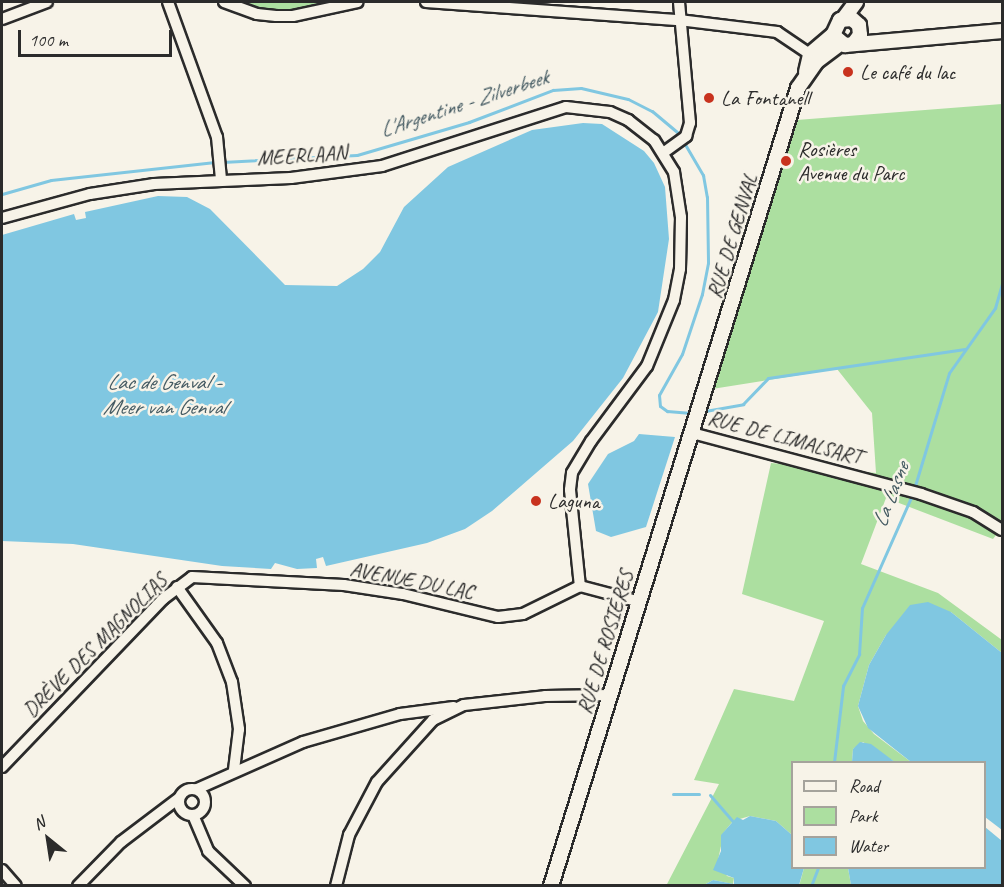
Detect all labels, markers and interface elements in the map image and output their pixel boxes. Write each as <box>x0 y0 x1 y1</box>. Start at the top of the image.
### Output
scale bar <box>21 18 176 56</box>
text: 100 m <box>29 29 68 51</box>
place label: Le café du lac <box>860 59 956 85</box>
water label: L'Argentine - Zilverbeek <box>377 64 551 144</box>
marker: Le café du lac <box>841 65 855 79</box>
place label: La Fontanell <box>721 85 809 111</box>
marker: La Fontanell <box>702 91 716 105</box>
place label: Rosières Avenue du Parc <box>798 136 905 186</box>
street label: MEERLAAN <box>256 139 348 171</box>
marker: Rosières Avenue du Parc <box>779 154 793 168</box>
street label: RUE DE GENVAL <box>701 171 763 301</box>
water label: Lac de Genval - Meer van Genval <box>103 369 225 420</box>
street label: RUE DE LIMALSART <box>707 405 863 469</box>
water label: La Lasne <box>867 459 915 531</box>
place label: Laguna <box>548 488 599 514</box>
marker: Laguna <box>529 494 543 508</box>
street label: AVENUE DU LAC <box>348 556 476 604</box>
street label: DRÈVE DES MAGNOLIAS <box>17 567 173 723</box>
street label: RUE DE ROSIÈRES <box>571 567 639 717</box>
legend <box>791 761 986 869</box>
text: Road <box>849 775 879 797</box>
text: Park <box>849 805 878 827</box>
north arrow <box>18 809 78 869</box>
text: N <box>30 812 48 835</box>
text: Water <box>849 835 888 857</box>

